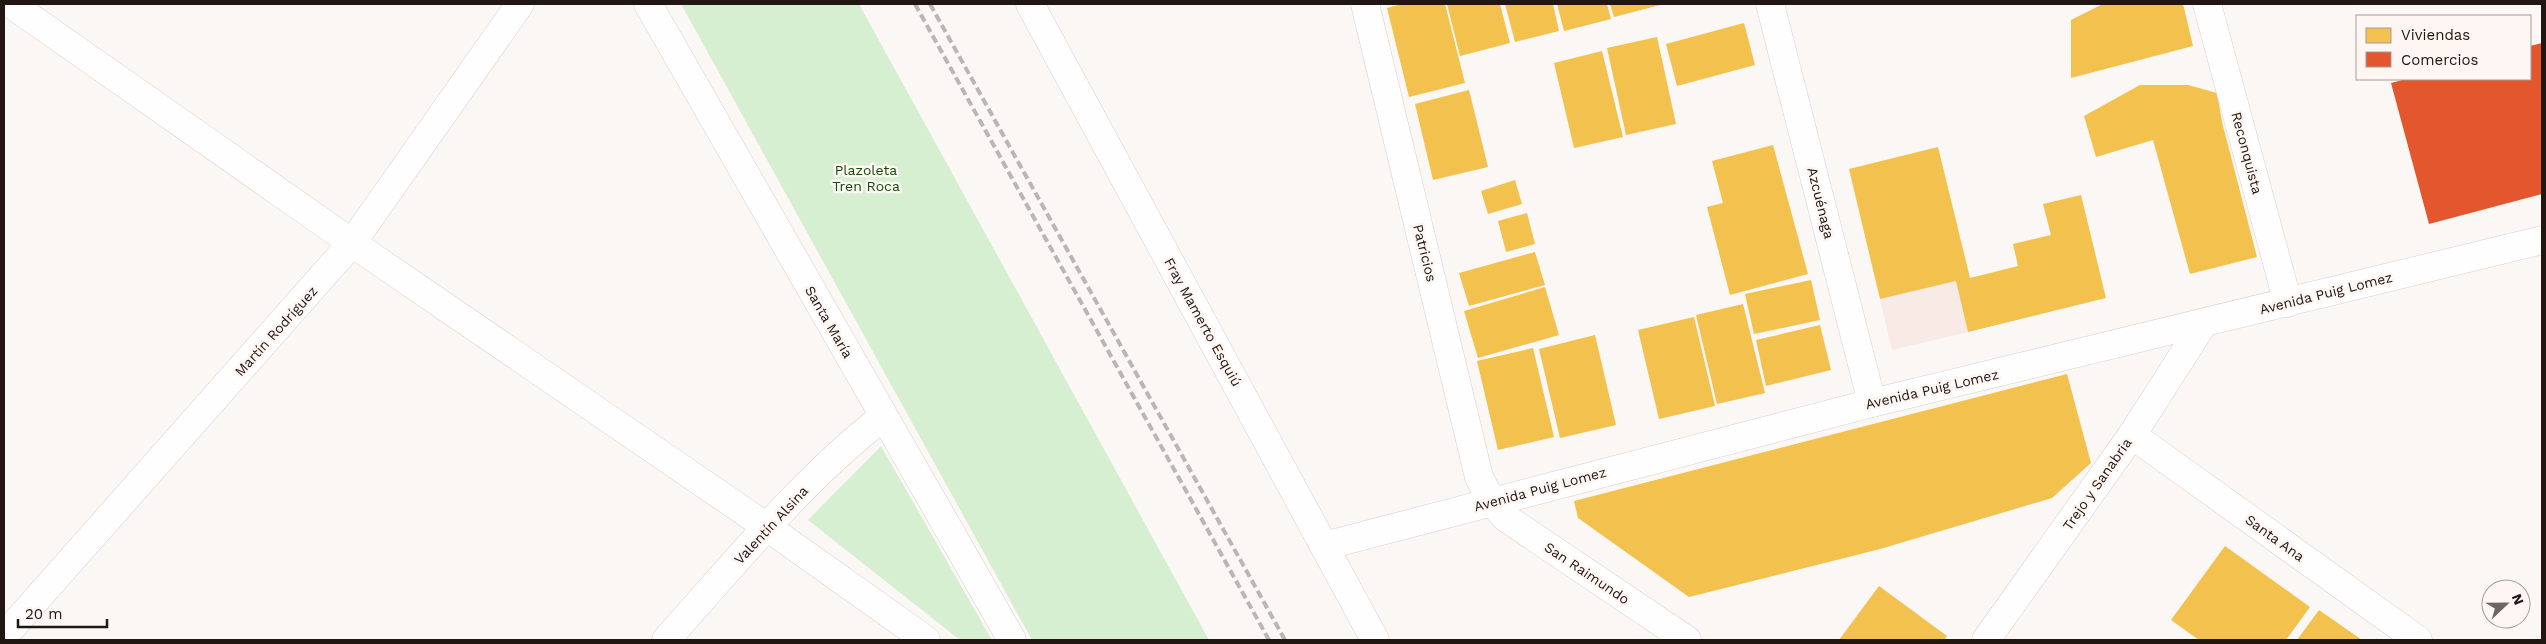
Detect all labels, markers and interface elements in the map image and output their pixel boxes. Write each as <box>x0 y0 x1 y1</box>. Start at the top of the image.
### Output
legend <box>2356 15 2531 80</box>
text: Viviendas <box>2401 26 2470 44</box>
text: Comercios <box>2401 51 2479 69</box>
street label: Reconquista <box>2228 110 2266 196</box>
park label: Plazoleta Tren Roca <box>832 162 900 194</box>
street label: Azcuénaga <box>1804 166 1838 240</box>
street label: Patricios <box>1410 223 1440 283</box>
street label: Fray Mamerto Esquiú <box>1161 255 1245 389</box>
street label: Avenida Puig Lomez <box>2258 269 2394 317</box>
street label: Martín Rodríguez <box>231 283 321 379</box>
street label: Santa María <box>802 283 856 361</box>
street label: Avenida Puig Lomez <box>1864 366 2000 412</box>
street label: Trejo y Sanabria <box>2059 435 2135 533</box>
street label: Avenida Puig Lomez <box>1472 464 1608 514</box>
street label: Valentín Alsina <box>731 483 811 567</box>
street label: Santa Ana <box>2242 511 2308 565</box>
street label: San Raimundo <box>1541 539 1633 607</box>
north arrow <box>2481 579 2531 629</box>
text: N <box>2509 591 2527 607</box>
scale bar <box>18 596 106 628</box>
text: 20 m <box>25 605 63 623</box>

